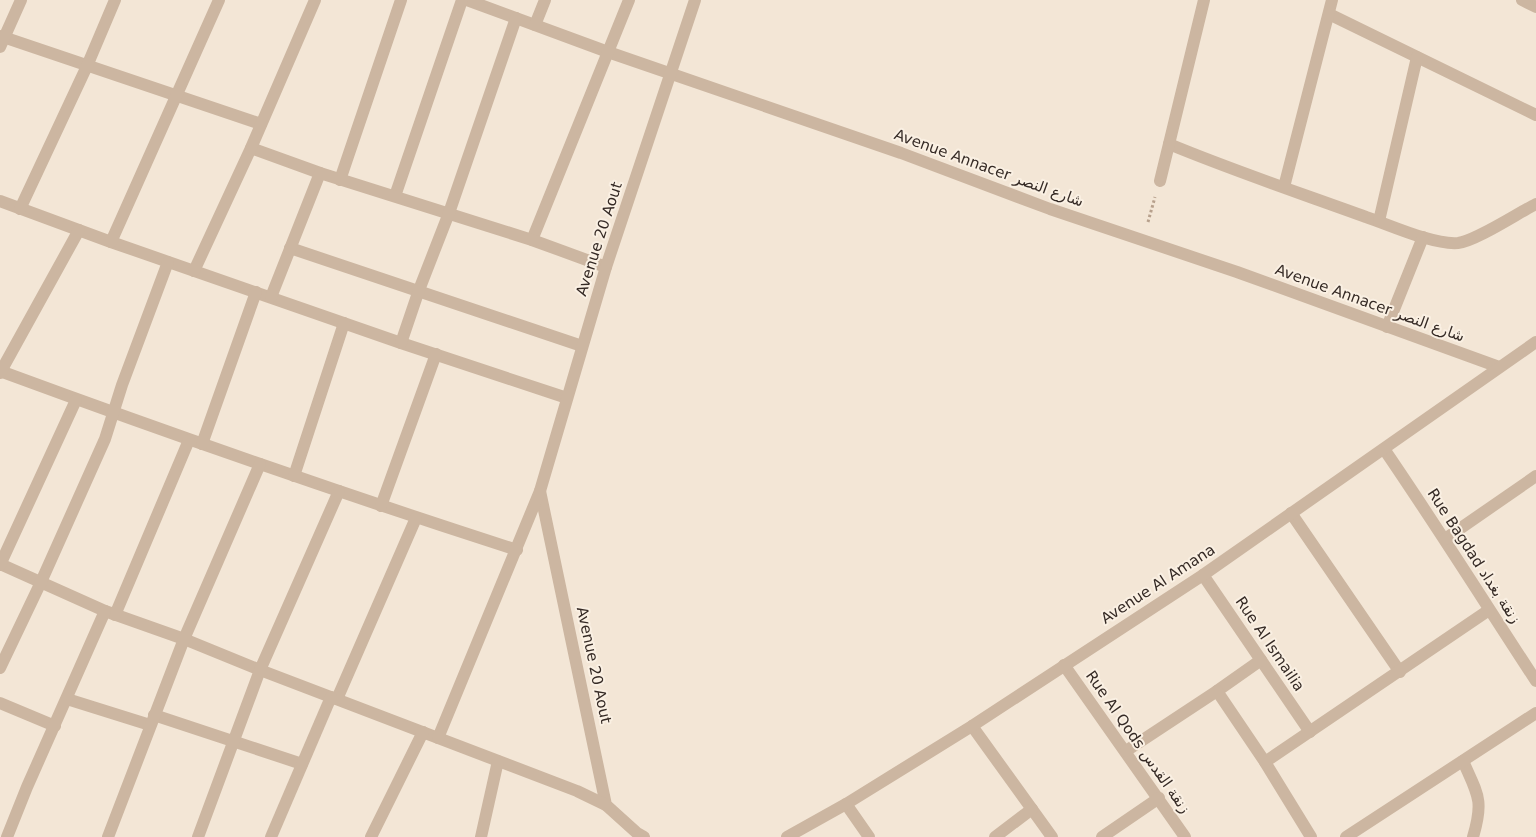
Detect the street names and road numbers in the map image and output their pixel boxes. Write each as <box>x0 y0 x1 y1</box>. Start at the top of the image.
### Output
street label: Avenue Annacer شارع النصر <box>892 125 1086 211</box>
street label: Avenue 20 Aout <box>572 180 626 298</box>
street label: Avenue Annacer شارع النصر <box>1273 260 1467 346</box>
street label: Rue Bagdad زنقة بغداد <box>1424 485 1524 627</box>
street label: Avenue Al Amana <box>1098 540 1218 628</box>
street label: Rue Al Ismailia <box>1232 593 1308 695</box>
street label: Avenue 20 Aout <box>573 605 615 725</box>
street label: Rue Al Qods زنقة القدس <box>1082 667 1194 817</box>

